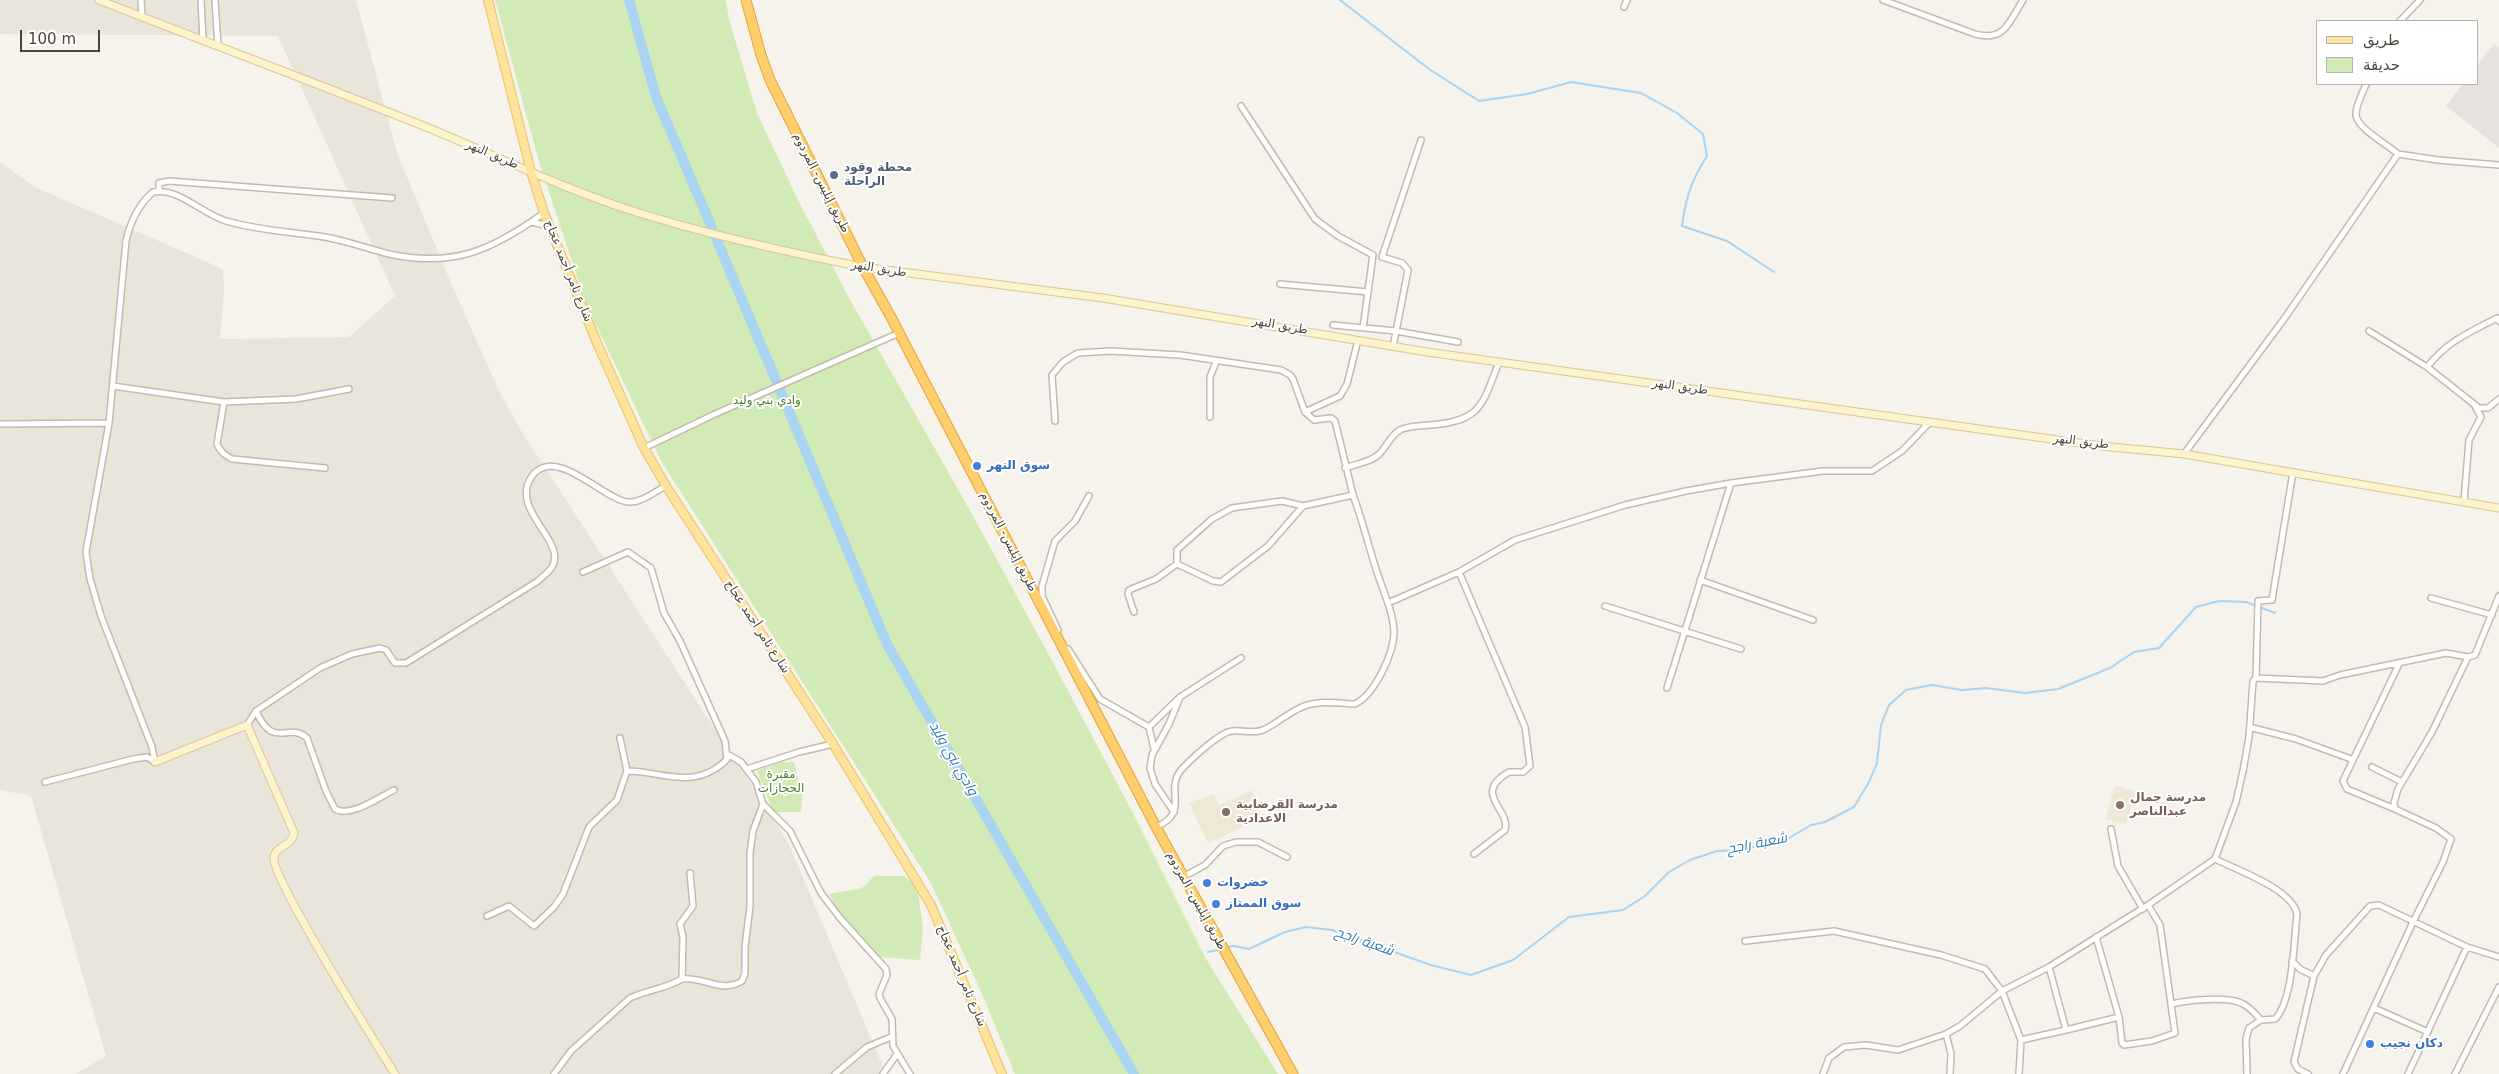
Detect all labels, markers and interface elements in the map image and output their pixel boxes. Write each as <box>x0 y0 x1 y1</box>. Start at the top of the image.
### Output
scale bar <box>22 20 102 52</box>
legend <box>2316 20 2479 85</box>
text: 100 m <box>28 30 76 48</box>
text: طريق <box>2363 31 2400 49</box>
text: حديقة <box>2363 56 2400 74</box>
street label: طريق إيليس- المردوم <box>790 131 852 235</box>
street label: طريق النهر <box>463 137 521 173</box>
place label: محطة وقود الراحلة <box>844 161 912 189</box>
marker: محطة وقود الراحلة <box>828 169 840 181</box>
street label: شارع ثامر أحمد عجاج <box>541 218 595 324</box>
street label: طريق النهر <box>850 258 908 280</box>
street label: طريق النهر <box>1251 314 1309 338</box>
street label: طريق النهر <box>1651 376 1709 398</box>
park label: وادي بني وليد <box>733 394 801 408</box>
street label: طريق النهر <box>2052 431 2110 453</box>
place label: سوق النهر <box>987 459 1050 473</box>
marker: سوق النهر <box>971 460 983 472</box>
street label: طريق إيليس- المردوم <box>977 490 1039 594</box>
street label: شارع ثامر أحمد عجاج <box>721 578 793 676</box>
water label: وادي بني وليد <box>925 719 981 799</box>
park label: مقبرة الحجازات <box>758 768 804 796</box>
place label: مدرسة جمال عبدالناصر <box>2130 791 2206 819</box>
place label: مدرسة القرضابية الاعدادية <box>1236 798 1338 826</box>
marker: مدرسة جمال عبدالناصر <box>2114 799 2126 811</box>
marker: مدرسة القرضابية الاعدادية <box>1220 806 1232 818</box>
water label: شعبة راجح <box>1725 830 1789 858</box>
street label: طريق إيليس- المردوم <box>1163 849 1229 953</box>
place label: خضروات <box>1217 876 1269 890</box>
marker: خضروات <box>1201 877 1213 889</box>
place label: سوق الممتاز <box>1226 897 1301 911</box>
marker: سوق الممتاز <box>1210 898 1222 910</box>
street label: شارع ثامر أحمد عجاج <box>933 923 989 1029</box>
water label: شعبة راجح <box>1332 924 1396 960</box>
place label: دكان نجيب <box>2380 1037 2443 1051</box>
marker: دكان نجيب <box>2364 1038 2376 1050</box>

